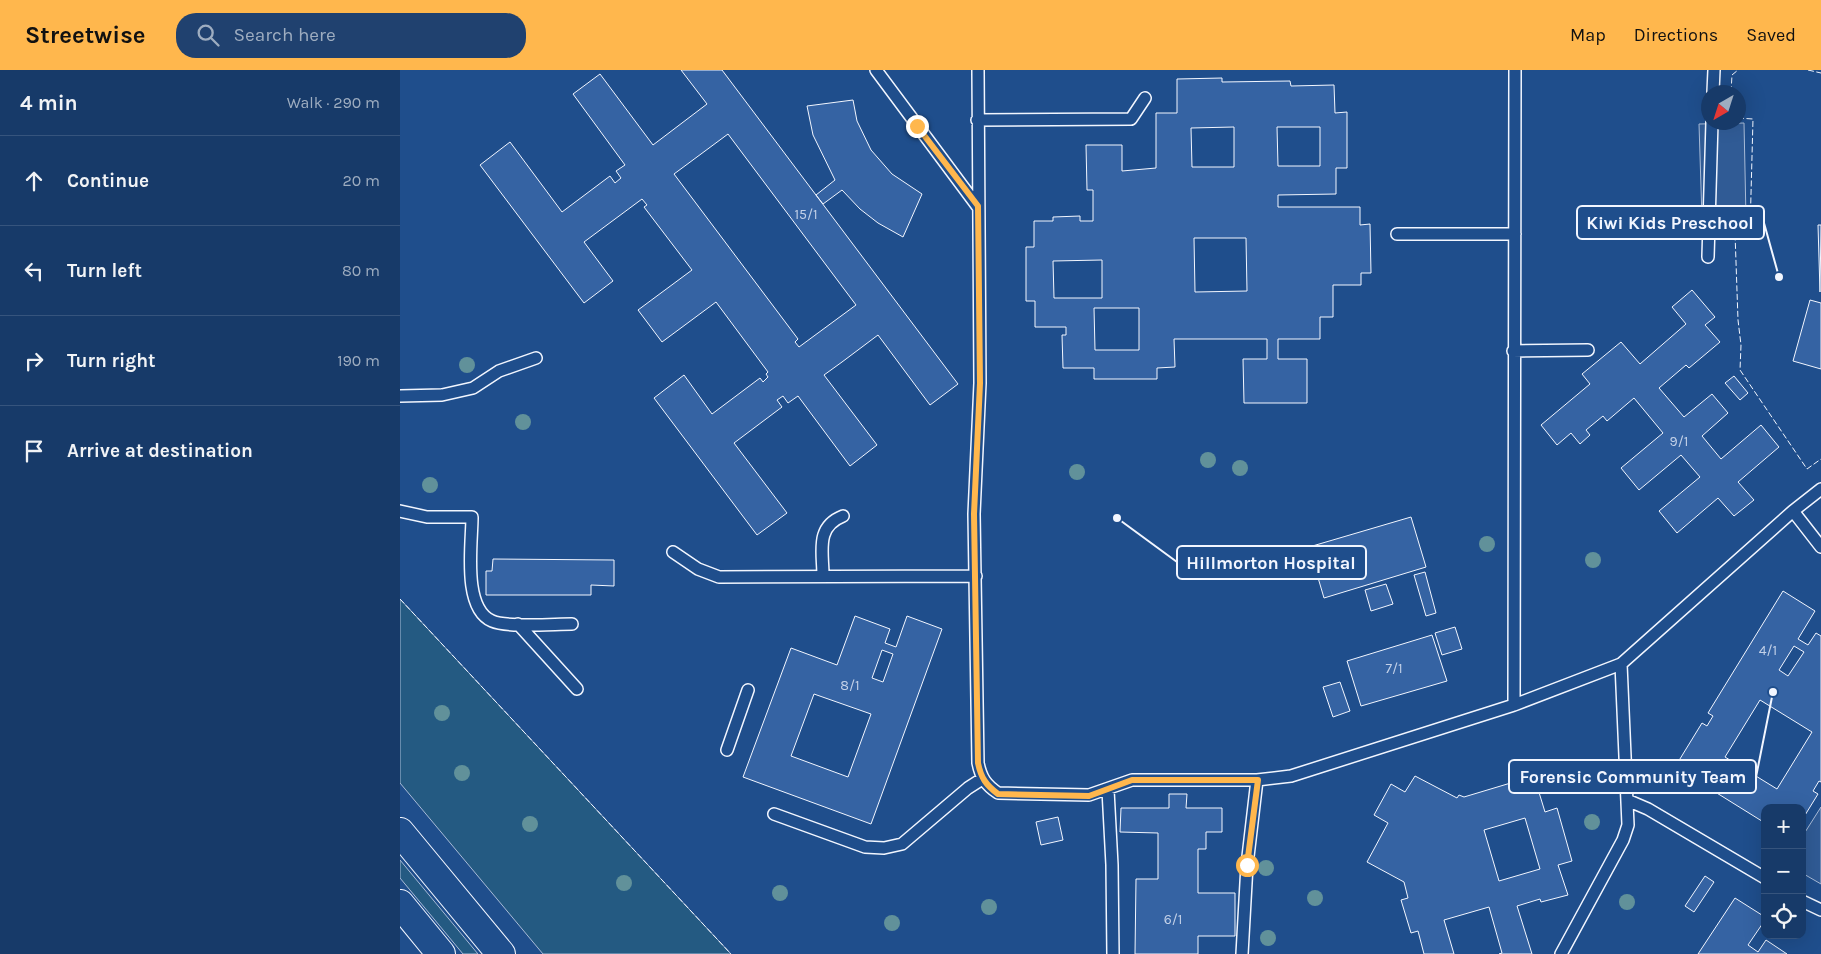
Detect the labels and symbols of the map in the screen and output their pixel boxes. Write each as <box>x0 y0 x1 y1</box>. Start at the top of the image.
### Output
north arrow <box>1701 85 1746 130</box>
route end <box>906 115 929 138</box>
house number: 15/1 <box>794 206 818 223</box>
callout: Kiwi Kids Preschool <box>1577 206 1764 239</box>
text: Kiwi Kids Preschool <box>1586 212 1754 234</box>
house number: 9/1 <box>1670 433 1688 450</box>
callout: Hillmorton Hospital <box>1177 546 1366 579</box>
text: Hillmorton Hospital <box>1186 552 1356 574</box>
house number: 4/1 <box>1759 642 1777 659</box>
house number: 7/1 <box>1385 660 1403 677</box>
house number: 8/1 <box>840 677 860 694</box>
callout: Forensic Community Team <box>1509 760 1756 793</box>
text: Forensic Community Team <box>1520 766 1746 788</box>
route start <box>1236 854 1259 877</box>
house number: 6/1 <box>1164 911 1182 928</box>

